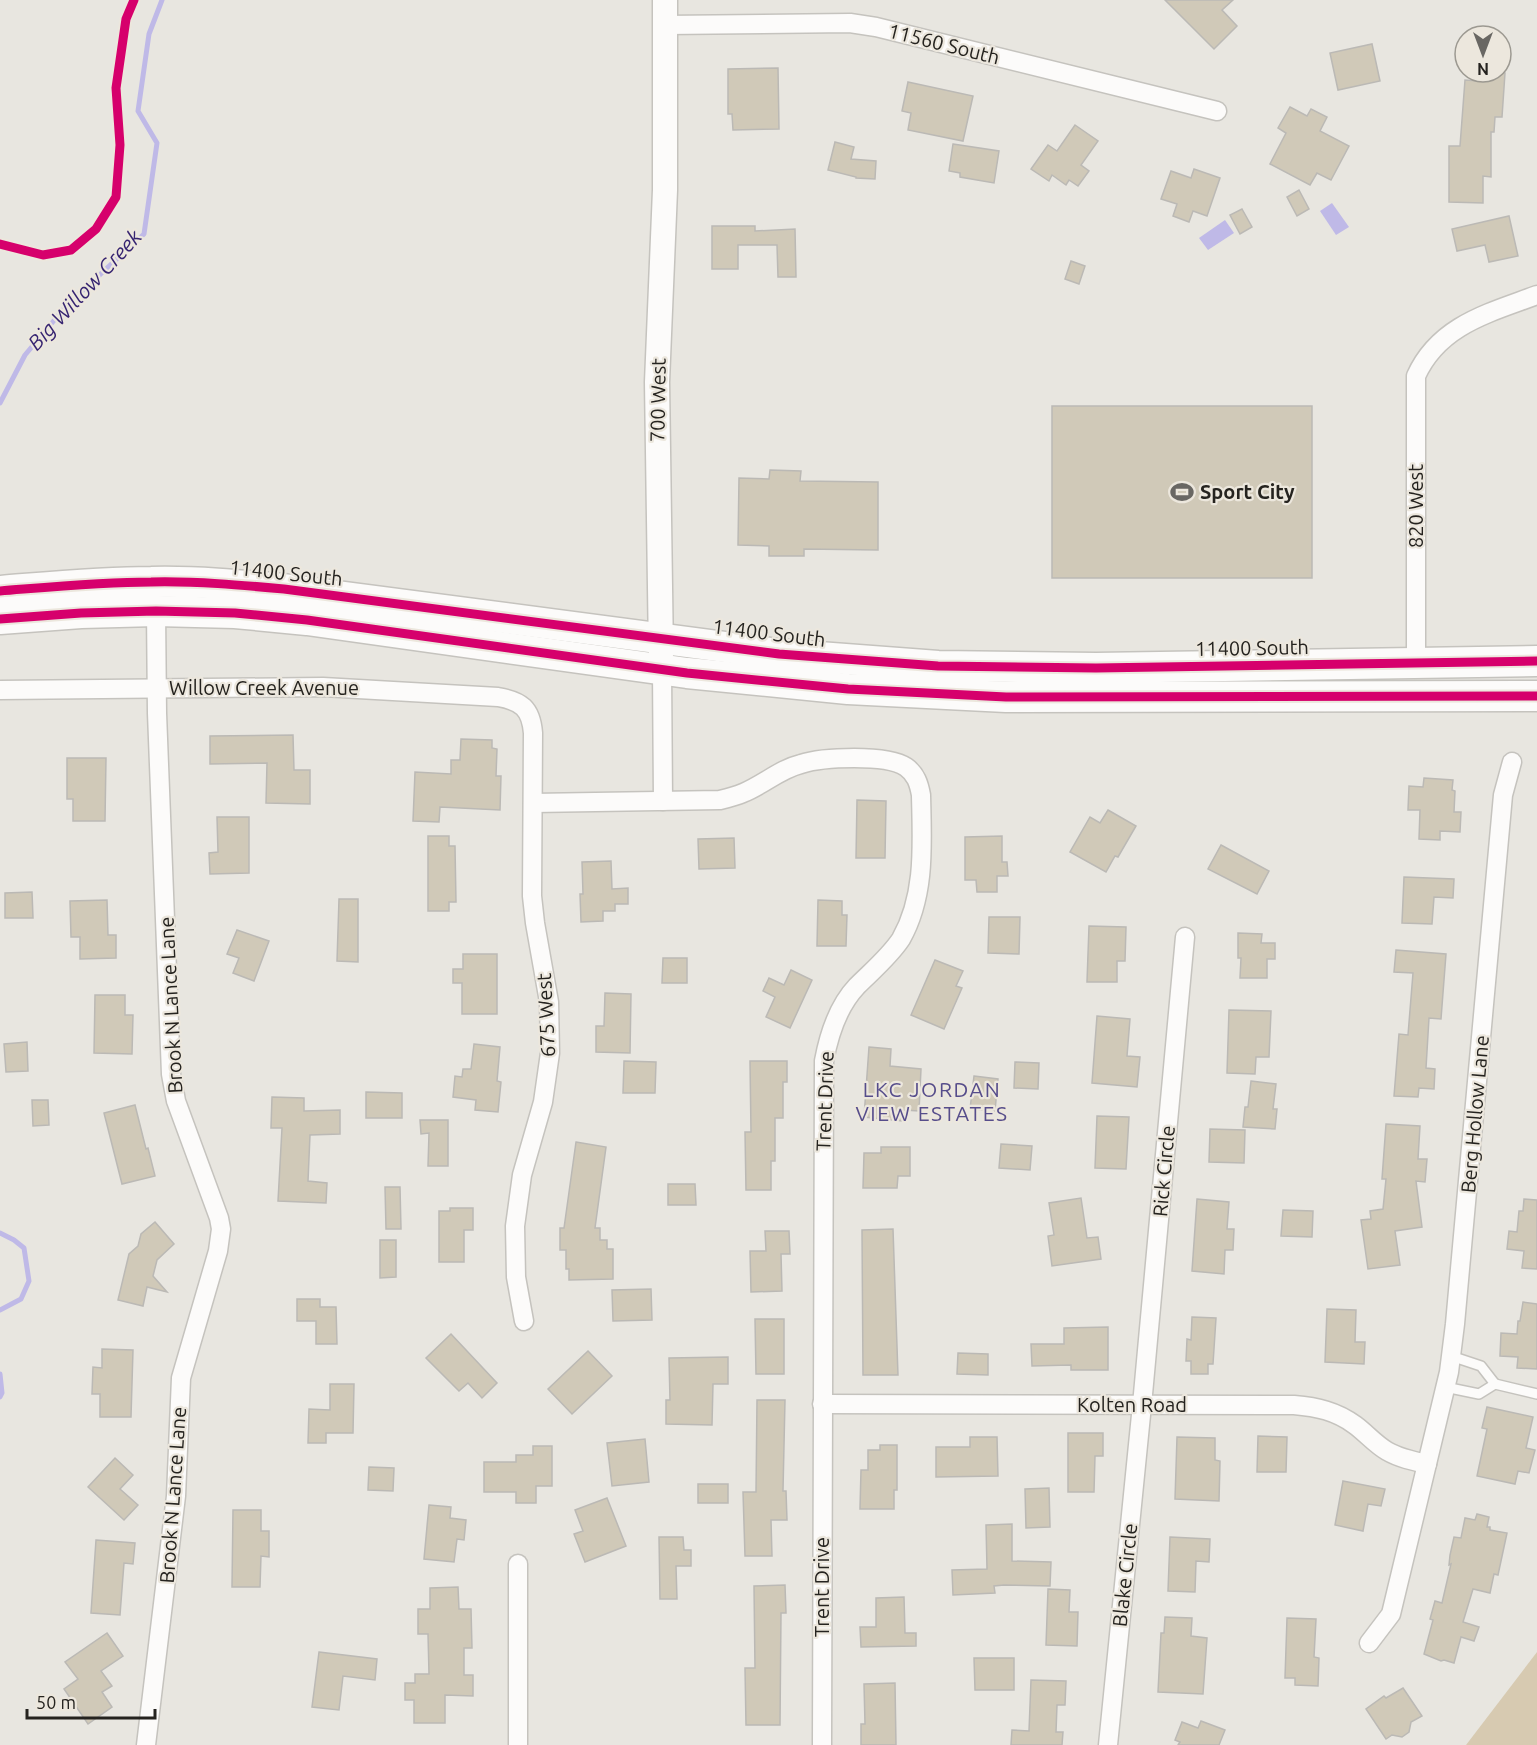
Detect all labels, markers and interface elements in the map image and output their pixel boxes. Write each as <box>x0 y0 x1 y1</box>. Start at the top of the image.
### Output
street label: 11560 South <box>886 19 1002 68</box>
north arrow <box>1453 24 1513 84</box>
text: N <box>1477 60 1489 78</box>
water label: Big Willow Creek <box>22 224 146 354</box>
street label: 700 West <box>645 358 670 442</box>
street label: 820 West <box>1404 464 1427 548</box>
sports icon: Sport City <box>1169 479 1195 505</box>
place label: Sport City <box>1200 480 1295 503</box>
street label: 11400 South <box>228 555 344 590</box>
street label: 11400 South <box>711 614 827 651</box>
street label: 11400 South <box>1195 635 1309 660</box>
street label: Willow Creek Avenue <box>169 676 359 699</box>
street label: Brook N Lance Lane <box>154 916 187 1094</box>
street label: 675 West <box>532 972 559 1058</box>
street label: Berg Hollow Lane <box>1456 1034 1493 1194</box>
street label: Trent Drive <box>811 1051 838 1151</box>
district label: LKC JORDAN VIEW ESTATES <box>856 1077 1008 1125</box>
street label: Rick Circle <box>1148 1124 1179 1218</box>
street label: Kolten Road <box>1077 1393 1187 1416</box>
street label: Brook N Lance Lane <box>155 1406 190 1584</box>
street label: Blake Circle <box>1108 1522 1141 1628</box>
street label: Trent Drive <box>810 1537 833 1637</box>
scale bar <box>27 1682 154 1720</box>
text: 50 m <box>36 1692 76 1712</box>

